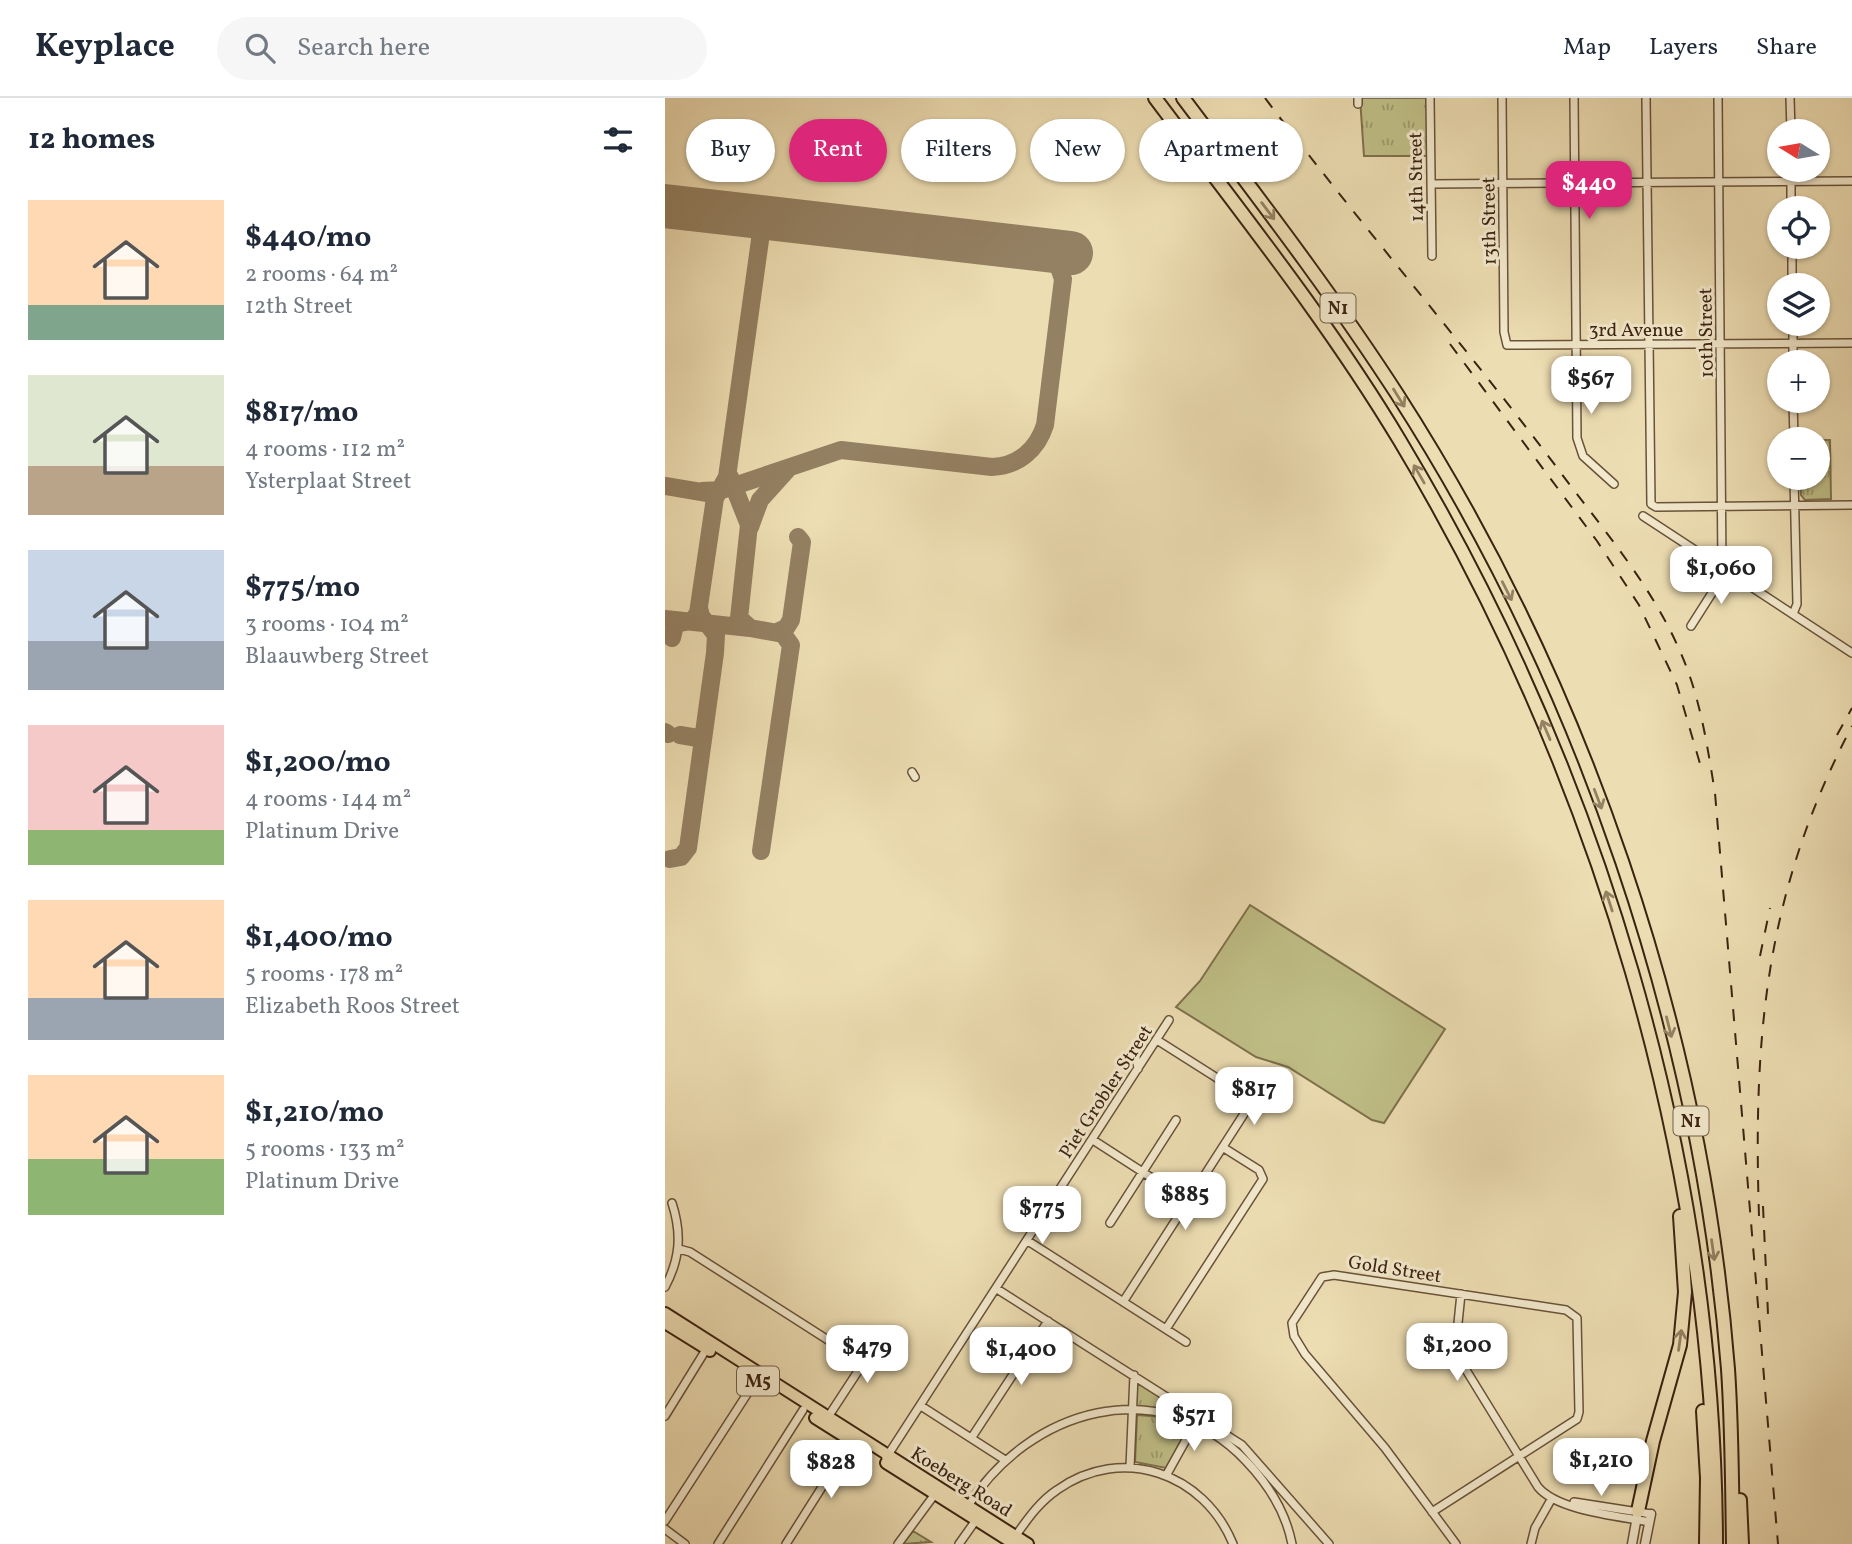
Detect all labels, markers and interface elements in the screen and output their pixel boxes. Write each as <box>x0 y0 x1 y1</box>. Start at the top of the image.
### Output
search box <box>217 17 707 80</box>
text: Keyplace <box>35 25 175 71</box>
icon: search <box>241 29 279 67</box>
text: Search here <box>297 30 430 66</box>
text: Map <box>1563 31 1611 65</box>
text: Layers <box>1649 31 1718 65</box>
text: Share <box>1756 31 1817 65</box>
text: 12 homes <box>28 119 155 161</box>
chip: Buy <box>686 119 775 182</box>
chip: Rent <box>789 119 887 182</box>
chip: Filters <box>901 119 1016 182</box>
chip: New <box>1030 119 1125 182</box>
chip: Apartment <box>1139 119 1303 182</box>
north arrow <box>1767 119 1831 182</box>
map controls <box>1767 119 1830 490</box>
icon: filters <box>599 121 637 159</box>
street label: 14th Street <box>1403 131 1431 222</box>
pin: $440 <box>1548 162 1630 221</box>
text: $440 <box>1562 168 1616 200</box>
street label: 13th Street <box>1476 176 1504 266</box>
button: locate <box>1767 196 1830 259</box>
one-way arrow <box>1260 202 1275 221</box>
text: $440/mo <box>245 217 371 259</box>
icon: home <box>84 228 168 312</box>
text: 2 rooms · 64 m² <box>245 259 398 291</box>
button: layers <box>1767 273 1830 336</box>
street label: 10th Street <box>1693 287 1721 378</box>
text: 12th Street <box>245 291 353 323</box>
road number: N1 <box>1321 294 1355 322</box>
street label: 3rd Avenue <box>1589 318 1683 344</box>
button: + <box>1767 350 1830 413</box>
pin: $567 <box>1550 356 1632 416</box>
text: $567 <box>1567 363 1615 395</box>
one-way arrow <box>1392 387 1406 407</box>
text: $817/mo <box>245 392 358 434</box>
icon: home <box>84 403 168 487</box>
button: − <box>1767 427 1830 490</box>
text: 4 rooms · 112 m² <box>245 434 405 466</box>
one-way arrow <box>1412 465 1426 485</box>
text: Ysterplaat Street <box>245 466 411 498</box>
pin: $1,060 <box>1664 546 1778 606</box>
text: $1,060 <box>1686 553 1756 585</box>
text: $775/mo <box>245 567 360 609</box>
icon: home <box>84 578 168 662</box>
one-way arrow <box>1501 580 1515 601</box>
text: 3 rooms · 104 m² <box>245 609 409 641</box>
text: Blaauwberg Street <box>245 641 429 673</box>
one-way arrow <box>1539 720 1552 741</box>
text: $1,200/mo <box>245 742 391 784</box>
icon: home <box>84 753 168 837</box>
text: 4 rooms · 144 m² <box>245 784 411 816</box>
one-way arrow <box>1592 788 1605 810</box>
text: Platinum Drive <box>245 816 399 848</box>
one-way arrow <box>1602 891 1615 913</box>
text: $1,400/mo <box>245 917 393 959</box>
icon: home <box>84 928 168 1012</box>
text: 5 rooms · 178 m² <box>245 959 403 991</box>
text: Elizabeth Roos Street <box>245 991 460 1023</box>
one-way arrow <box>1663 1015 1676 1038</box>
street label: Piet Grobler Street <box>1054 1020 1160 1164</box>
pin: $817 <box>1213 1068 1295 1127</box>
text: $817 <box>1231 1074 1277 1106</box>
text: $1,210/mo <box>245 1092 384 1134</box>
icon: home <box>84 1103 168 1187</box>
road number: N1 <box>1674 1106 1709 1136</box>
text: 5 rooms · 133 m² <box>245 1134 405 1166</box>
text: Platinum Drive <box>245 1166 399 1198</box>
pin: $885 <box>1144 1172 1226 1232</box>
text: $885 <box>1161 1179 1209 1211</box>
pin: $775 <box>1001 1186 1083 1246</box>
text: $775 <box>1019 1193 1065 1225</box>
one-way arrow <box>1707 1238 1720 1261</box>
street label: Gold Street <box>1346 1250 1443 1290</box>
pin: $1,200 <box>1400 1324 1514 1383</box>
pin: $479 <box>826 1326 908 1385</box>
pin: $1,400 <box>964 1328 1078 1387</box>
one-way arrow <box>1674 1329 1687 1352</box>
text: $1,200 <box>1422 1330 1492 1362</box>
text: $479 <box>842 1332 892 1364</box>
text: $1,400 <box>986 1334 1056 1366</box>
road number: M5 <box>737 1366 779 1396</box>
pin: $571 <box>1153 1394 1235 1453</box>
text: $571 <box>1172 1400 1216 1432</box>
pin: $1,210 <box>1544 1438 1658 1498</box>
pin: $828 <box>790 1440 872 1500</box>
street label: Koeberg Road <box>905 1441 1017 1524</box>
text: $1,210 <box>1569 1445 1633 1477</box>
text: $828 <box>806 1447 856 1479</box>

